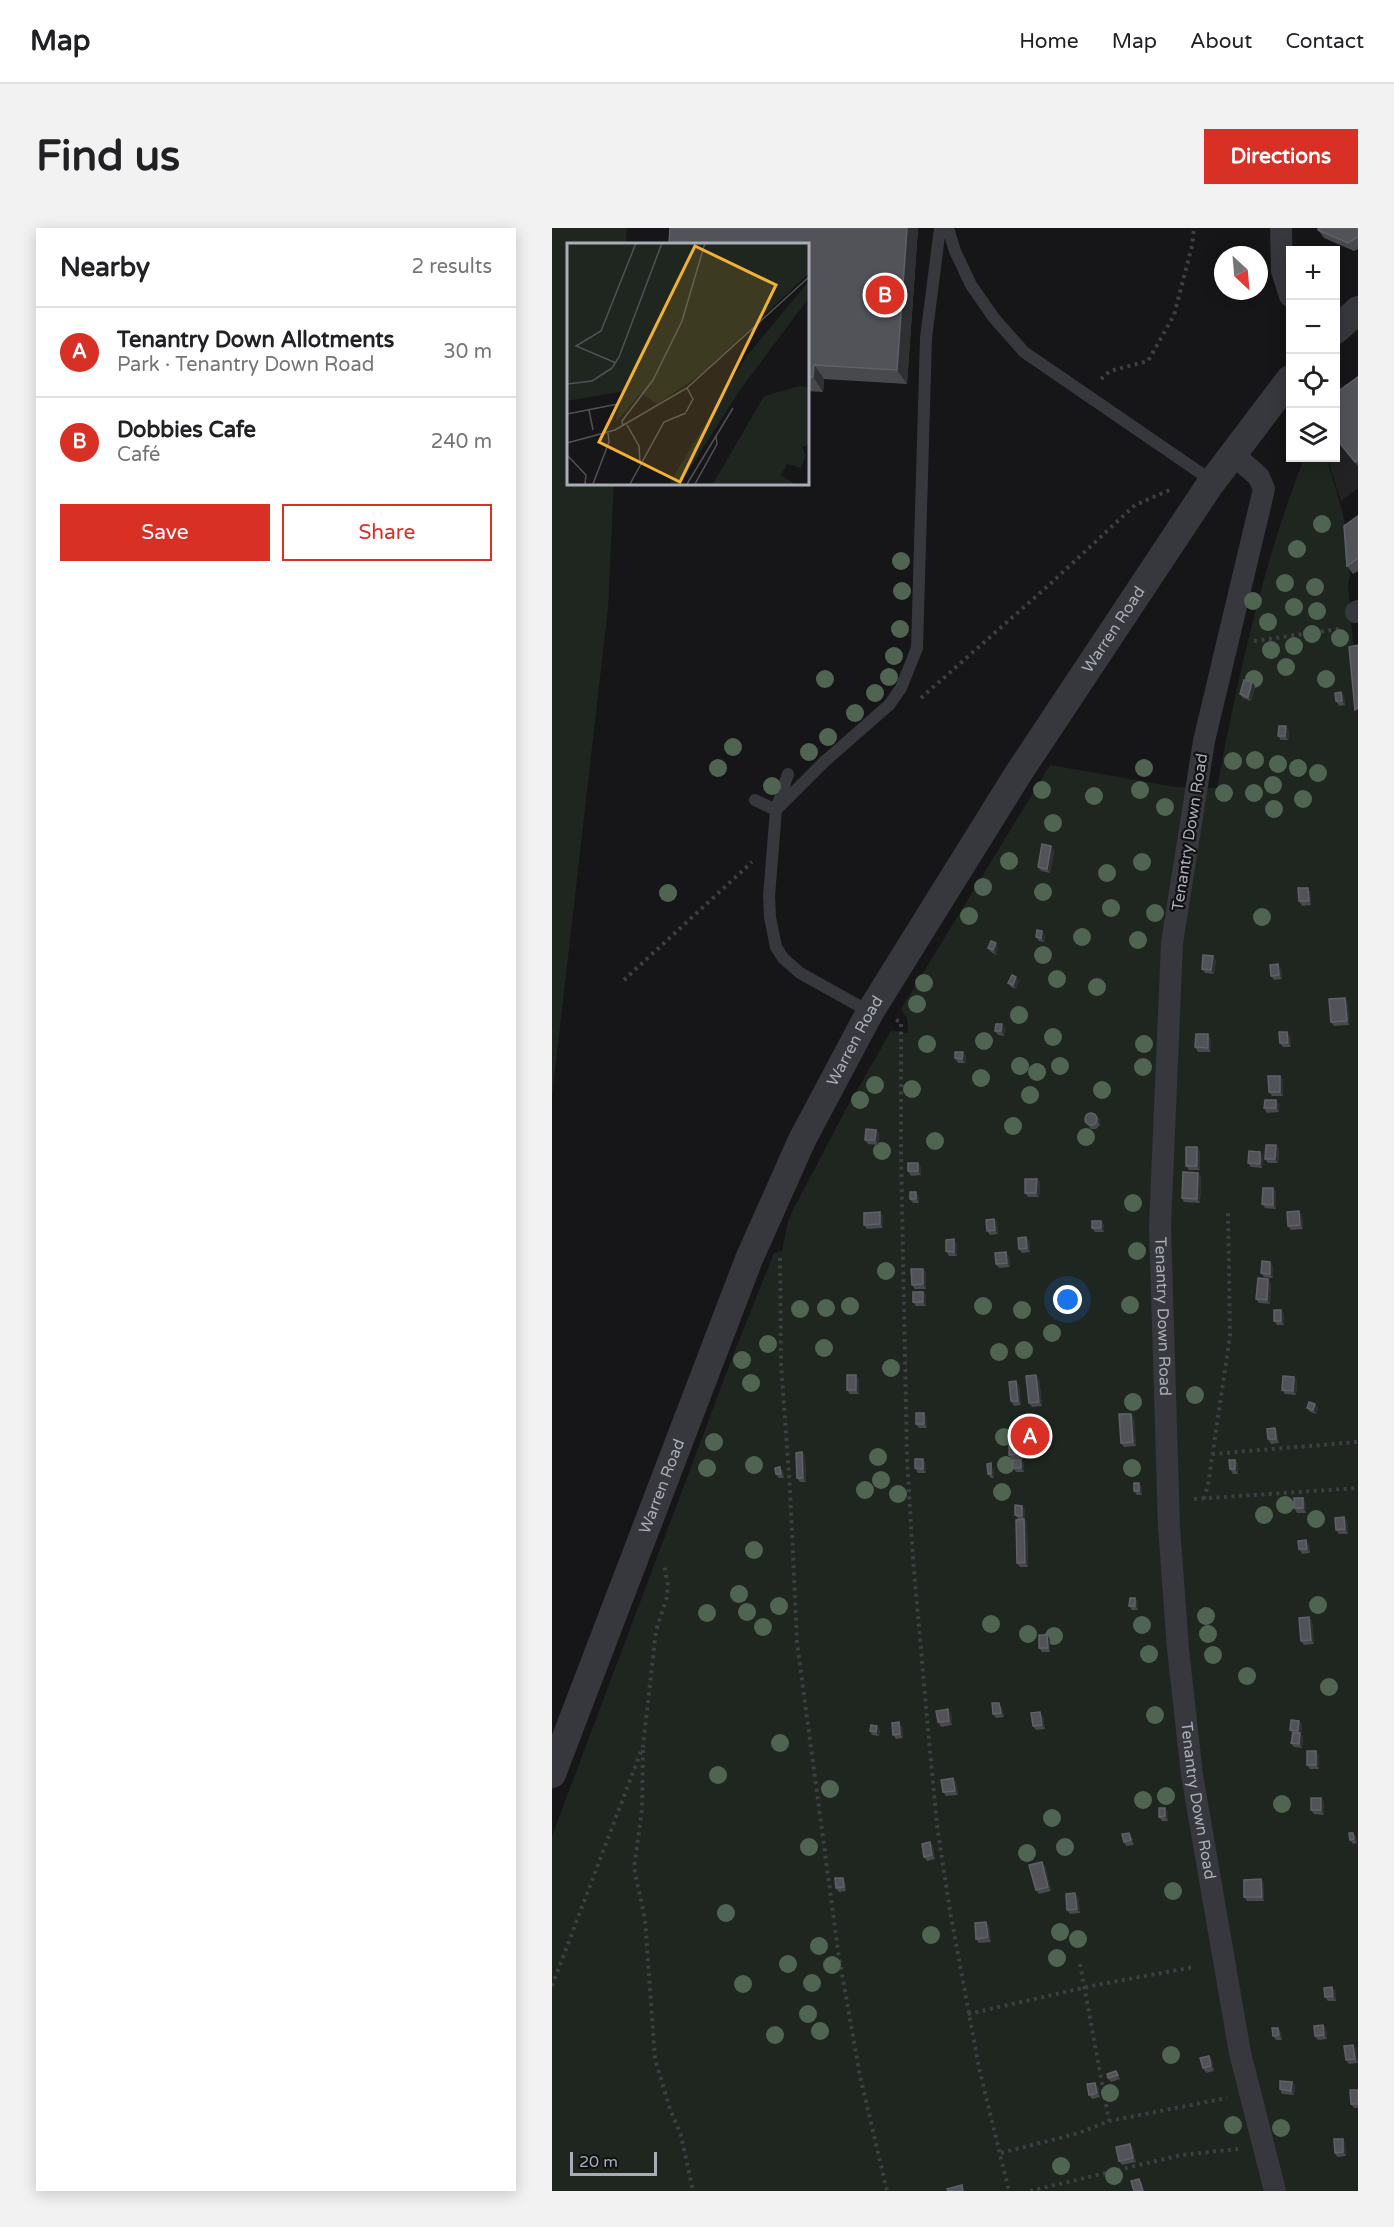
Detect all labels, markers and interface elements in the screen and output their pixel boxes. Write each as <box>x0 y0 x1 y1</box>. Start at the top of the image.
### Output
text: Map <box>30 24 90 58</box>
text: Home <box>1019 29 1079 54</box>
text: Map <box>1112 29 1157 54</box>
text: About <box>1190 29 1252 54</box>
text: Contact <box>1285 29 1364 54</box>
button: Directions <box>1204 129 1358 184</box>
text: Find us <box>36 131 180 182</box>
inset map <box>567 243 808 484</box>
north arrow <box>1214 246 1268 300</box>
map controls <box>1286 246 1340 462</box>
button: + <box>1286 246 1340 300</box>
text: Nearby <box>60 252 150 283</box>
text: 2 results <box>412 255 492 279</box>
pin: B <box>866 272 904 318</box>
button: − <box>1286 300 1340 354</box>
text: Tenantry Down Allotments <box>117 327 394 353</box>
text: A <box>72 340 87 364</box>
text: 30 m <box>443 340 492 364</box>
text: Park · Tenantry Down Road <box>117 353 374 377</box>
button: locate <box>1286 354 1340 408</box>
button: layers <box>1286 408 1340 462</box>
text: Dobbies Cafe <box>117 417 256 443</box>
text: B <box>73 430 86 454</box>
text: 240 m <box>431 430 492 454</box>
text: Café <box>117 443 160 467</box>
button: Save <box>60 504 270 561</box>
button: Share <box>282 504 492 561</box>
street label: Warren Road <box>1078 583 1150 677</box>
street label: Tenantry Down Road <box>1168 752 1212 912</box>
street label: Warren Road <box>822 992 888 1090</box>
street label: Tenantry Down Road <box>1150 1236 1175 1396</box>
your location <box>1053 1285 1082 1314</box>
pin: A <box>1010 1414 1050 1458</box>
street label: Warren Road <box>635 1436 689 1537</box>
street label: Tenantry Down Road <box>1176 1721 1220 1881</box>
scale bar <box>570 2149 657 2176</box>
text: 20 m <box>579 2152 618 2172</box>

